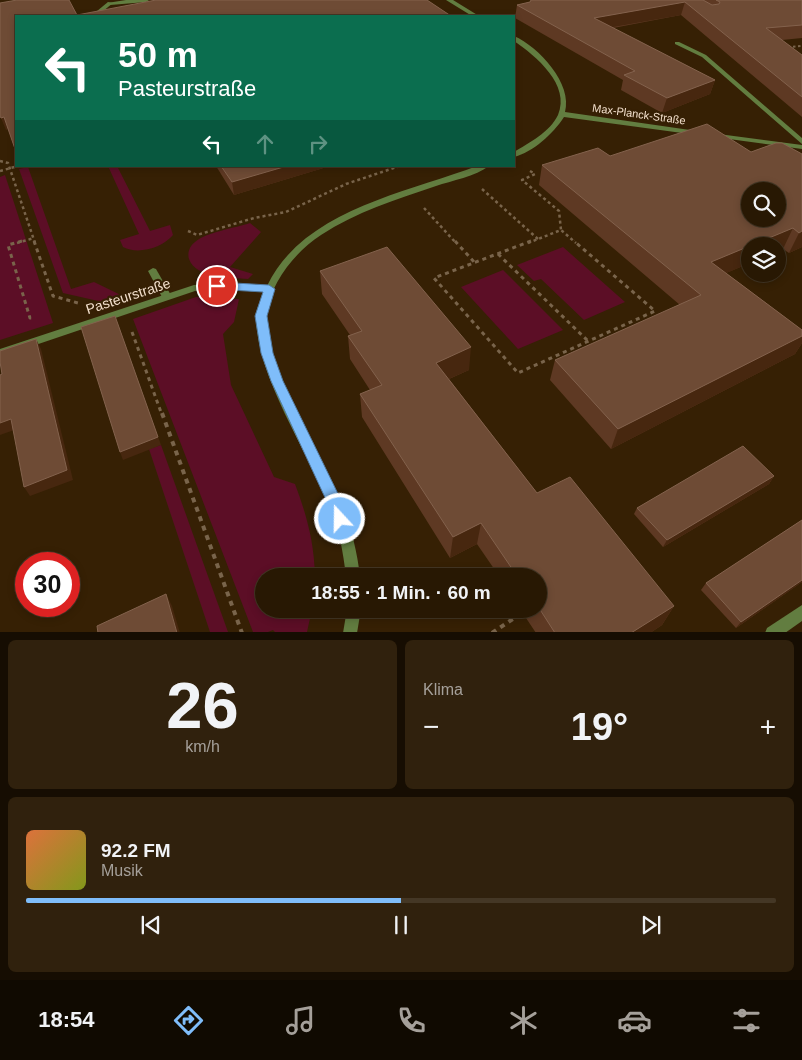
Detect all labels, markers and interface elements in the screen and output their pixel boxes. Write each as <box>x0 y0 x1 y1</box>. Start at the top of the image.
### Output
icon: left <box>35 35 100 100</box>
text: 50 m <box>118 35 198 74</box>
text: Pasteurstraße <box>118 76 256 101</box>
street label: Max-Planck-Straße <box>592 102 686 126</box>
icon: left <box>198 130 226 158</box>
icon: ahead <box>251 130 279 158</box>
icon: right <box>304 130 332 158</box>
map controls <box>741 182 786 282</box>
button: search <box>741 182 786 227</box>
button: layers <box>741 237 786 282</box>
pin <box>196 265 238 307</box>
icon: arrive <box>203 272 231 300</box>
street label: Pasteurstraße <box>84 275 172 317</box>
position arrow <box>313 492 365 544</box>
speed limit sign: 30 <box>15 552 80 617</box>
text: 18:55 · 1 Min. · 60 m <box>311 582 491 603</box>
text: 26 <box>166 669 239 742</box>
text: Klima <box>423 681 463 698</box>
text: 19° <box>571 706 628 748</box>
text: − <box>423 711 439 742</box>
text: + <box>760 711 776 742</box>
text: km/h <box>185 738 220 755</box>
text: 92.2 FM <box>101 840 171 861</box>
text: Musik <box>101 862 143 879</box>
icon: previous <box>137 911 165 939</box>
icon: pause <box>387 911 415 939</box>
icon: next <box>637 911 665 939</box>
icon: directions <box>171 1003 206 1038</box>
icon: music <box>283 1003 318 1038</box>
icon: phone <box>394 1003 429 1038</box>
icon: climate <box>506 1003 541 1038</box>
icon: car <box>617 1003 652 1038</box>
icon: filters <box>729 1003 764 1038</box>
text: 18:54 <box>38 1007 95 1032</box>

